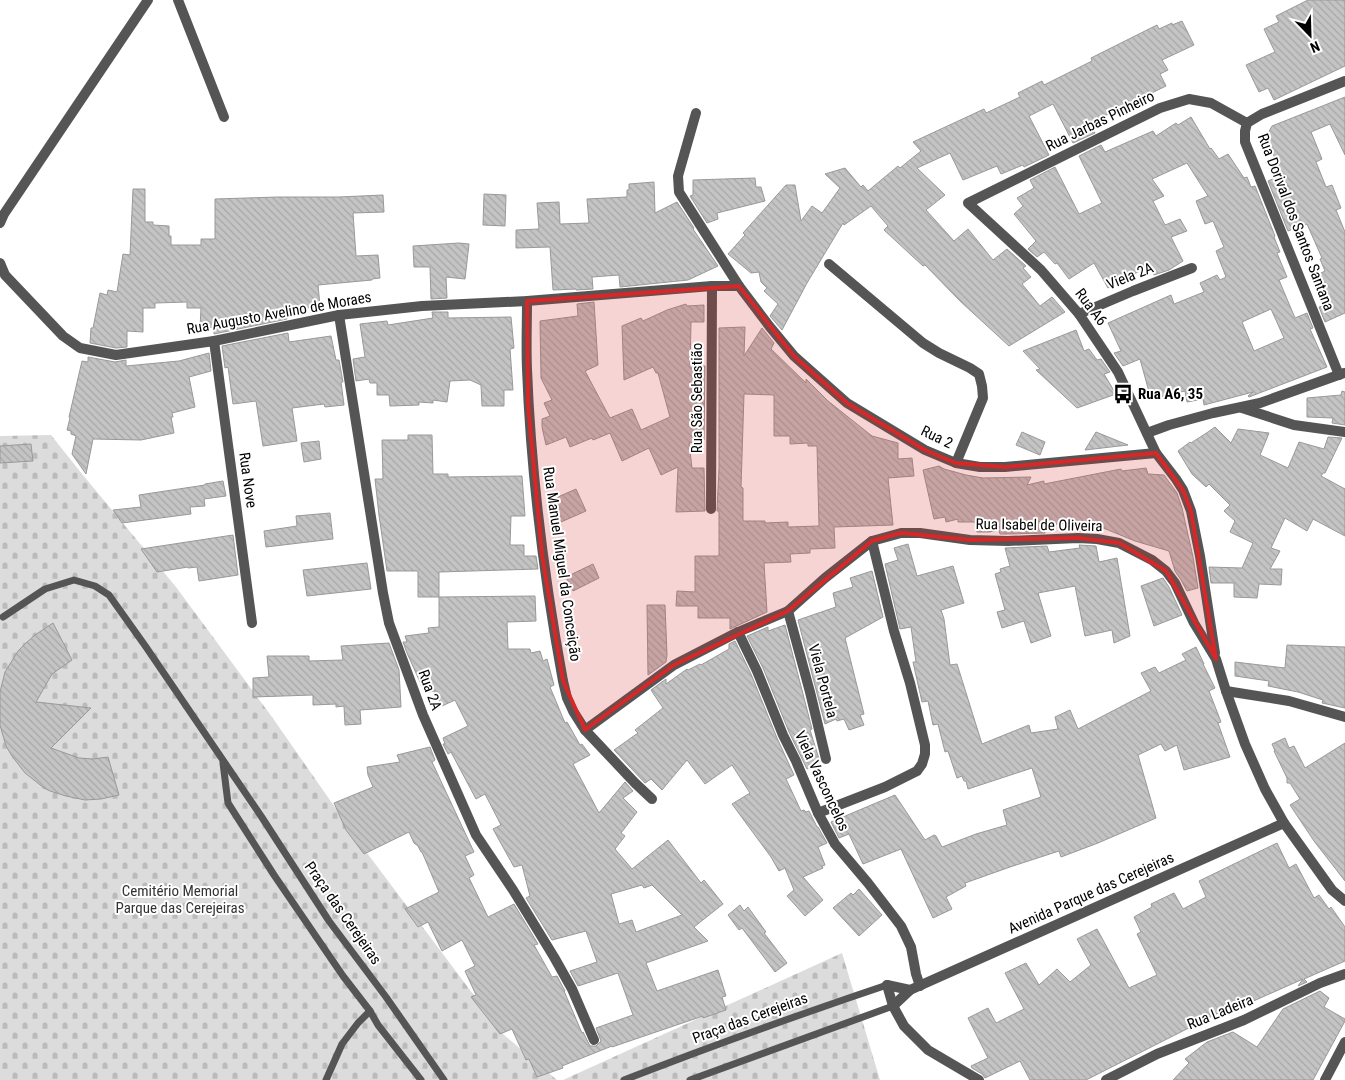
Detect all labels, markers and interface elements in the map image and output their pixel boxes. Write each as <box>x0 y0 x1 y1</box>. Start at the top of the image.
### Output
north arrow <box>1285 10 1335 60</box>
text: N <box>1308 38 1322 56</box>
street label: Rua Jarbas Pinheiro <box>1043 87 1157 155</box>
street label: Rua Dorival dos Santos Santana <box>1254 131 1338 313</box>
street label: Viela 2A <box>1104 258 1156 294</box>
street label: Rua A6 <box>1071 285 1111 329</box>
street label: Rua Augusto Avelino de Moraes <box>185 288 373 338</box>
street label: Rua São Sebastião <box>688 343 706 453</box>
bus stop icon: Rua A6, 35 <box>1112 383 1134 405</box>
place label: Rua A6, 35 <box>1138 385 1203 403</box>
street label: Rua 2 <box>918 422 956 452</box>
street label: Rua Nove <box>235 451 261 509</box>
street label: Rua Manuel Miguel da Conceição <box>539 465 585 663</box>
street label: Rua Isabel de Oliveira <box>975 515 1103 535</box>
street label: Viela Portela <box>805 642 841 720</box>
street label: Rua 2A <box>414 667 446 713</box>
street label: Viela Vasconcelos <box>791 728 853 834</box>
street label: Avenida Parque das Cerejeiras <box>1005 848 1177 938</box>
street label: Praça das Cerejeiras <box>301 858 385 968</box>
park label: Cemitério Memorial Parque das Cerejeiras <box>115 882 245 917</box>
street label: Praça das Cerejeiras <box>690 989 810 1047</box>
street label: Rua Ladeira <box>1184 991 1256 1033</box>

